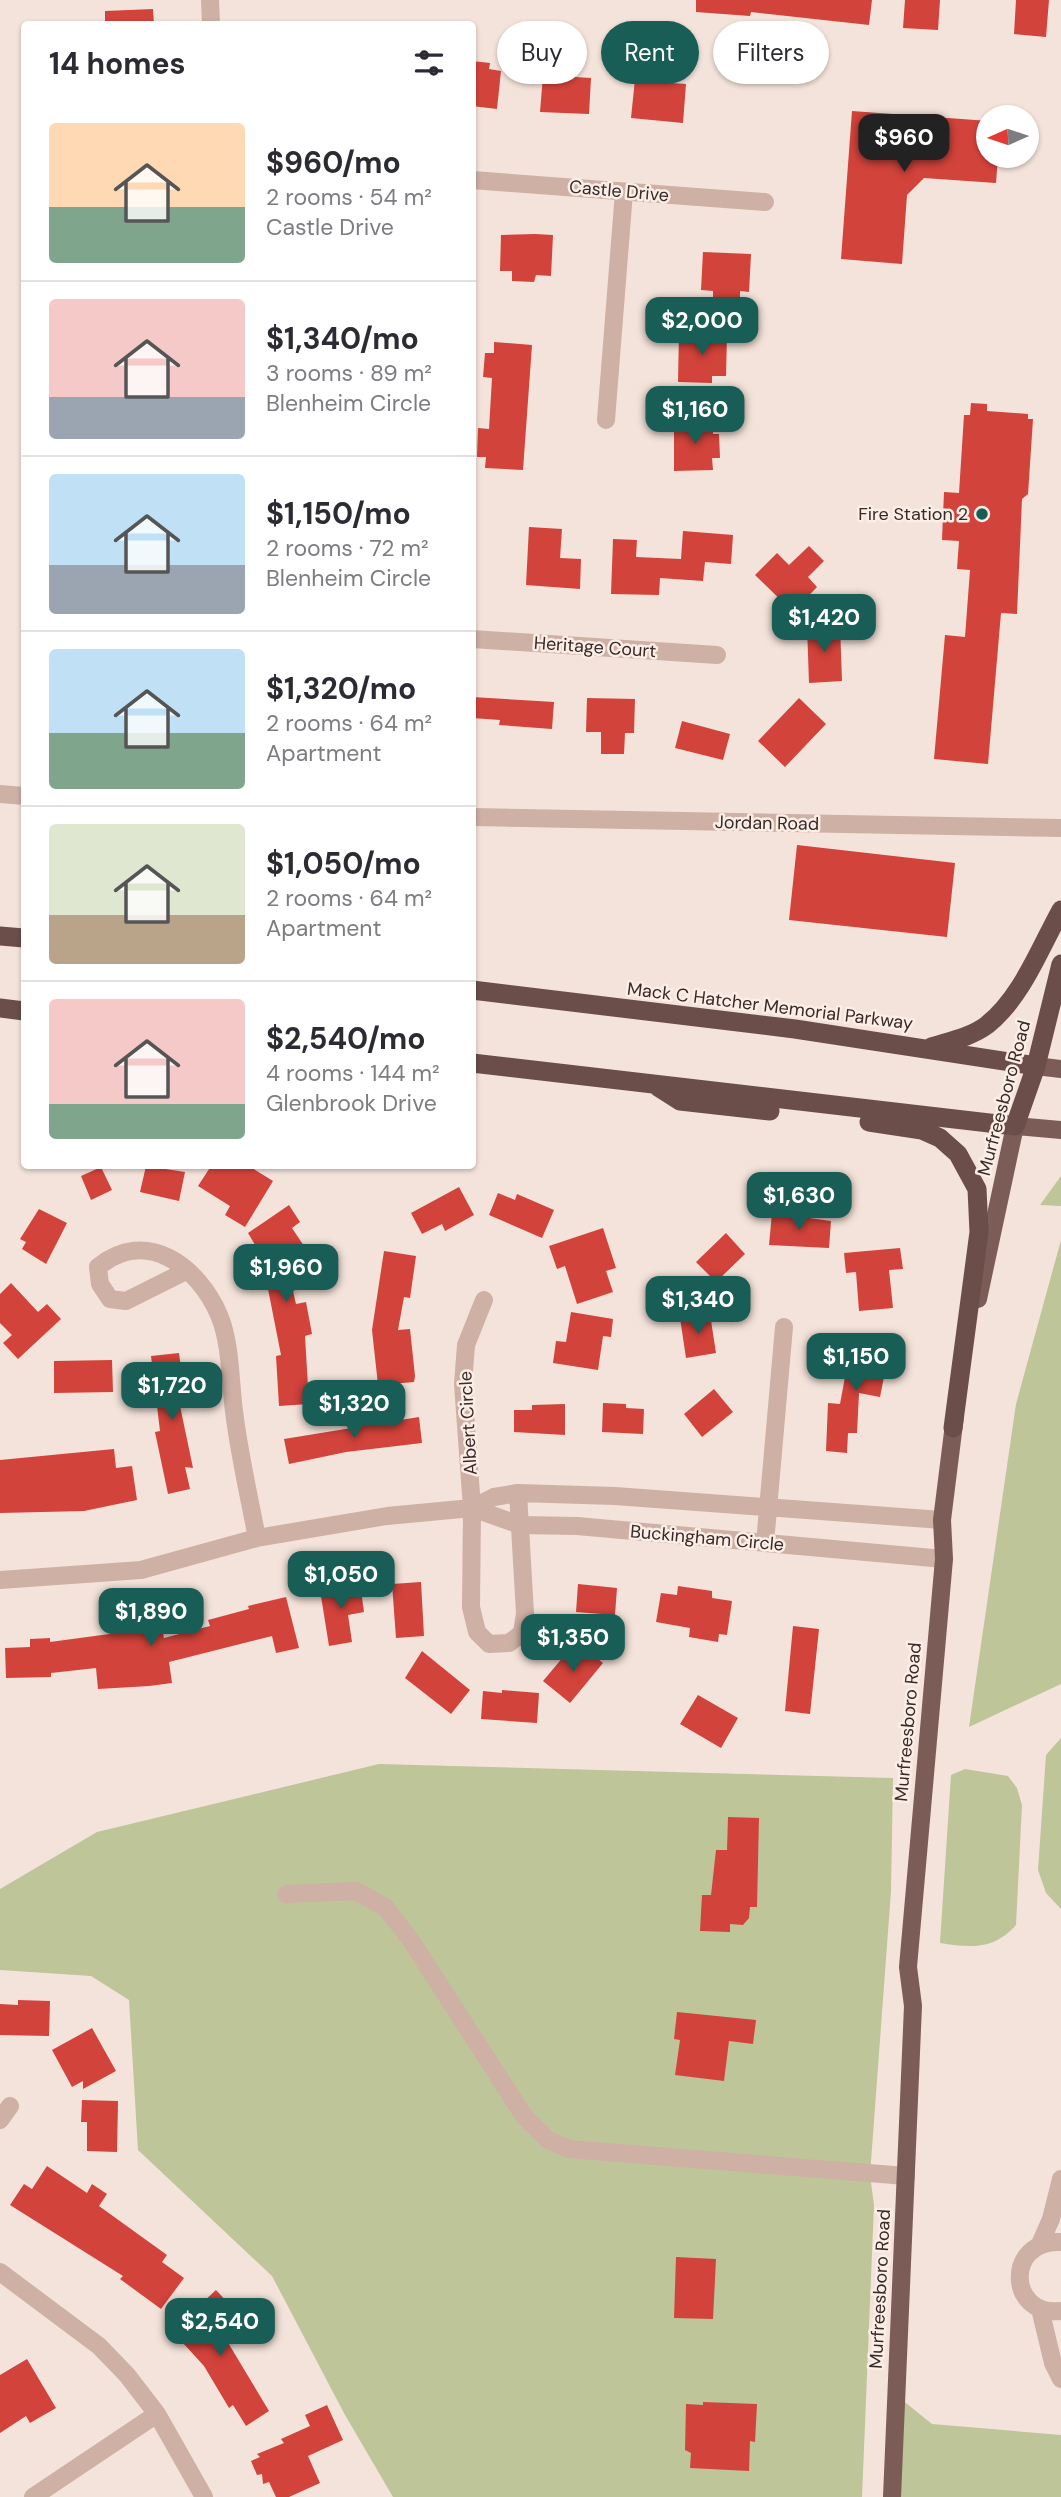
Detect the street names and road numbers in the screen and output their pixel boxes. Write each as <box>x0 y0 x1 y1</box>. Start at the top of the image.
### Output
street label: Castle Drive <box>568 175 670 207</box>
street label: Heritage Court <box>533 631 657 663</box>
street label: Jordan Road <box>715 810 819 836</box>
street label: Mack C Hatcher Memorial Parkway <box>626 977 914 1035</box>
street label: Murfreesboro Road <box>972 1018 1036 1178</box>
street label: Albert Circle <box>453 1370 483 1476</box>
street label: Buckingham Circle <box>629 1519 785 1557</box>
street label: Murfreesboro Road <box>889 1641 927 1803</box>
street label: Murfreesboro Road <box>864 2209 896 2369</box>

